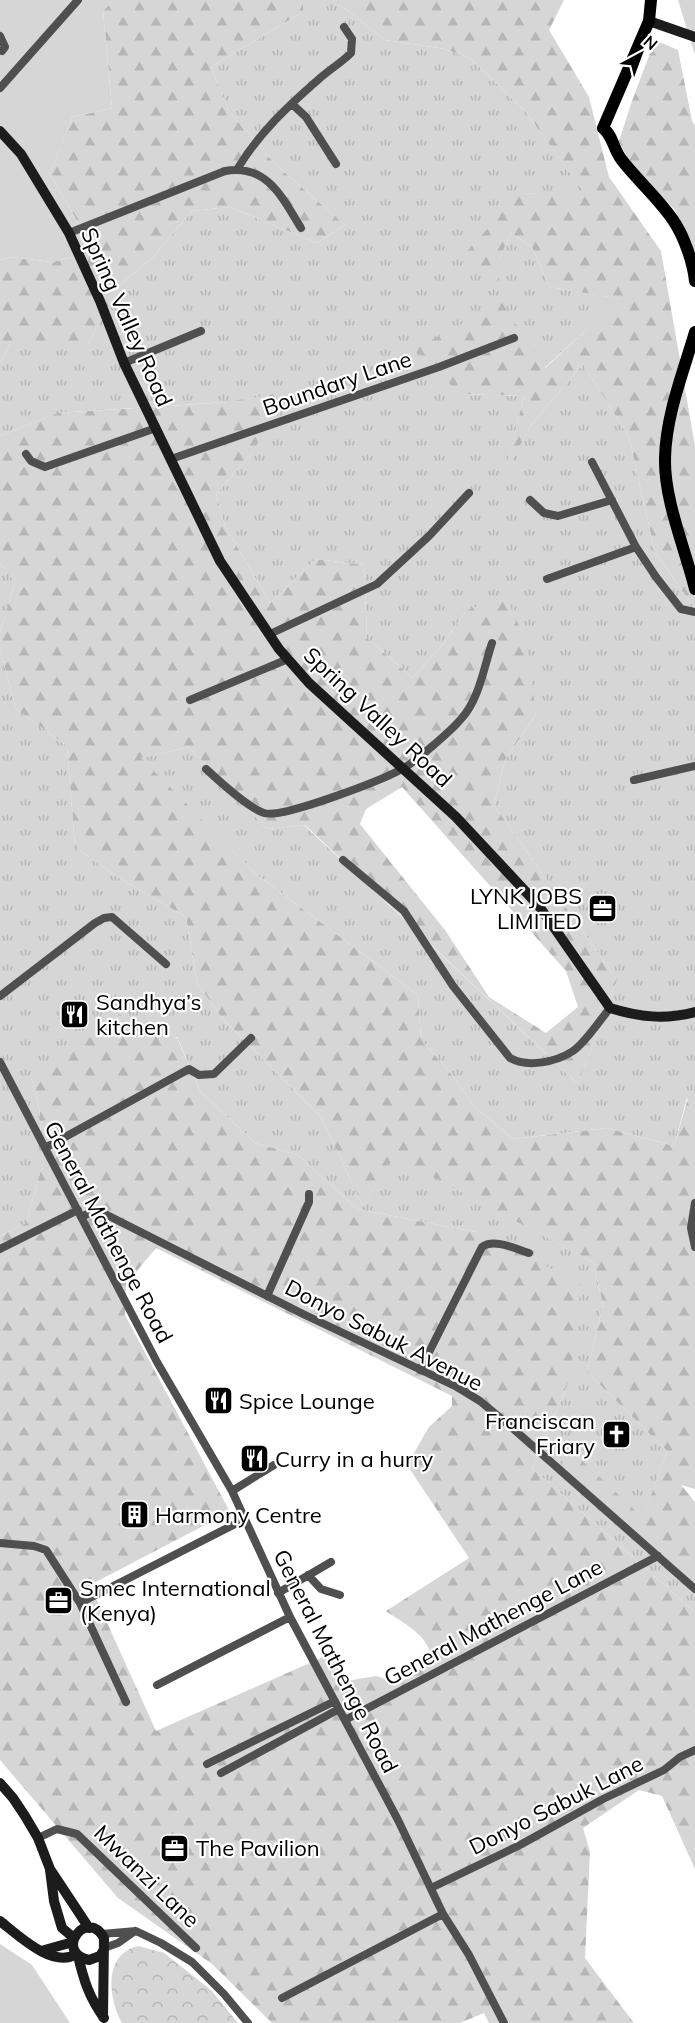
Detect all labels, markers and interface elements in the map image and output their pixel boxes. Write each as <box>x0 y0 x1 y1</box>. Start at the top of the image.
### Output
north arrow <box>611 24 671 84</box>
text: N <box>640 31 662 54</box>
street label: Spring Valley Road <box>75 223 179 411</box>
street label: Boundary Lane <box>259 344 415 422</box>
street label: Spring Valley Road <box>298 641 458 793</box>
place label: LYNK JOBS LIMITED <box>470 882 582 935</box>
office icon: LYNK JOBS LIMITED <box>587 893 619 925</box>
place label: Sandhya’s kitchen <box>96 988 201 1041</box>
restaurant icon: Sandhya’s kitchen <box>59 999 91 1031</box>
street label: General Mathenge Road <box>39 1116 179 1348</box>
street label: Donyo Sabuk Avenue <box>280 1273 488 1397</box>
restaurant icon: Spice Lounge <box>202 1385 234 1417</box>
place label: Spice Lounge <box>239 1387 375 1415</box>
place label: Franciscan Friary <box>485 1407 595 1460</box>
church icon: Franciscan Friary <box>600 1418 632 1450</box>
restaurant icon: Curry in a hurry <box>238 1443 270 1475</box>
place label: Curry in a hurry <box>275 1445 434 1473</box>
building icon: Harmony Centre <box>118 1499 150 1531</box>
place label: Harmony Centre <box>155 1501 322 1529</box>
street label: General Mathenge Road <box>267 1544 405 1778</box>
street label: General Mathenge Lane <box>379 1552 607 1692</box>
place label: Smec International (Kenya) <box>80 1574 271 1627</box>
office icon: Smec International (Kenya) <box>43 1585 75 1617</box>
street label: Donyo Sabuk Lane <box>464 1749 648 1861</box>
street label: Mwanzi Lane <box>88 1819 206 1933</box>
office icon: The Pavilion <box>159 1832 191 1864</box>
place label: The Pavilion <box>196 1834 320 1862</box>

